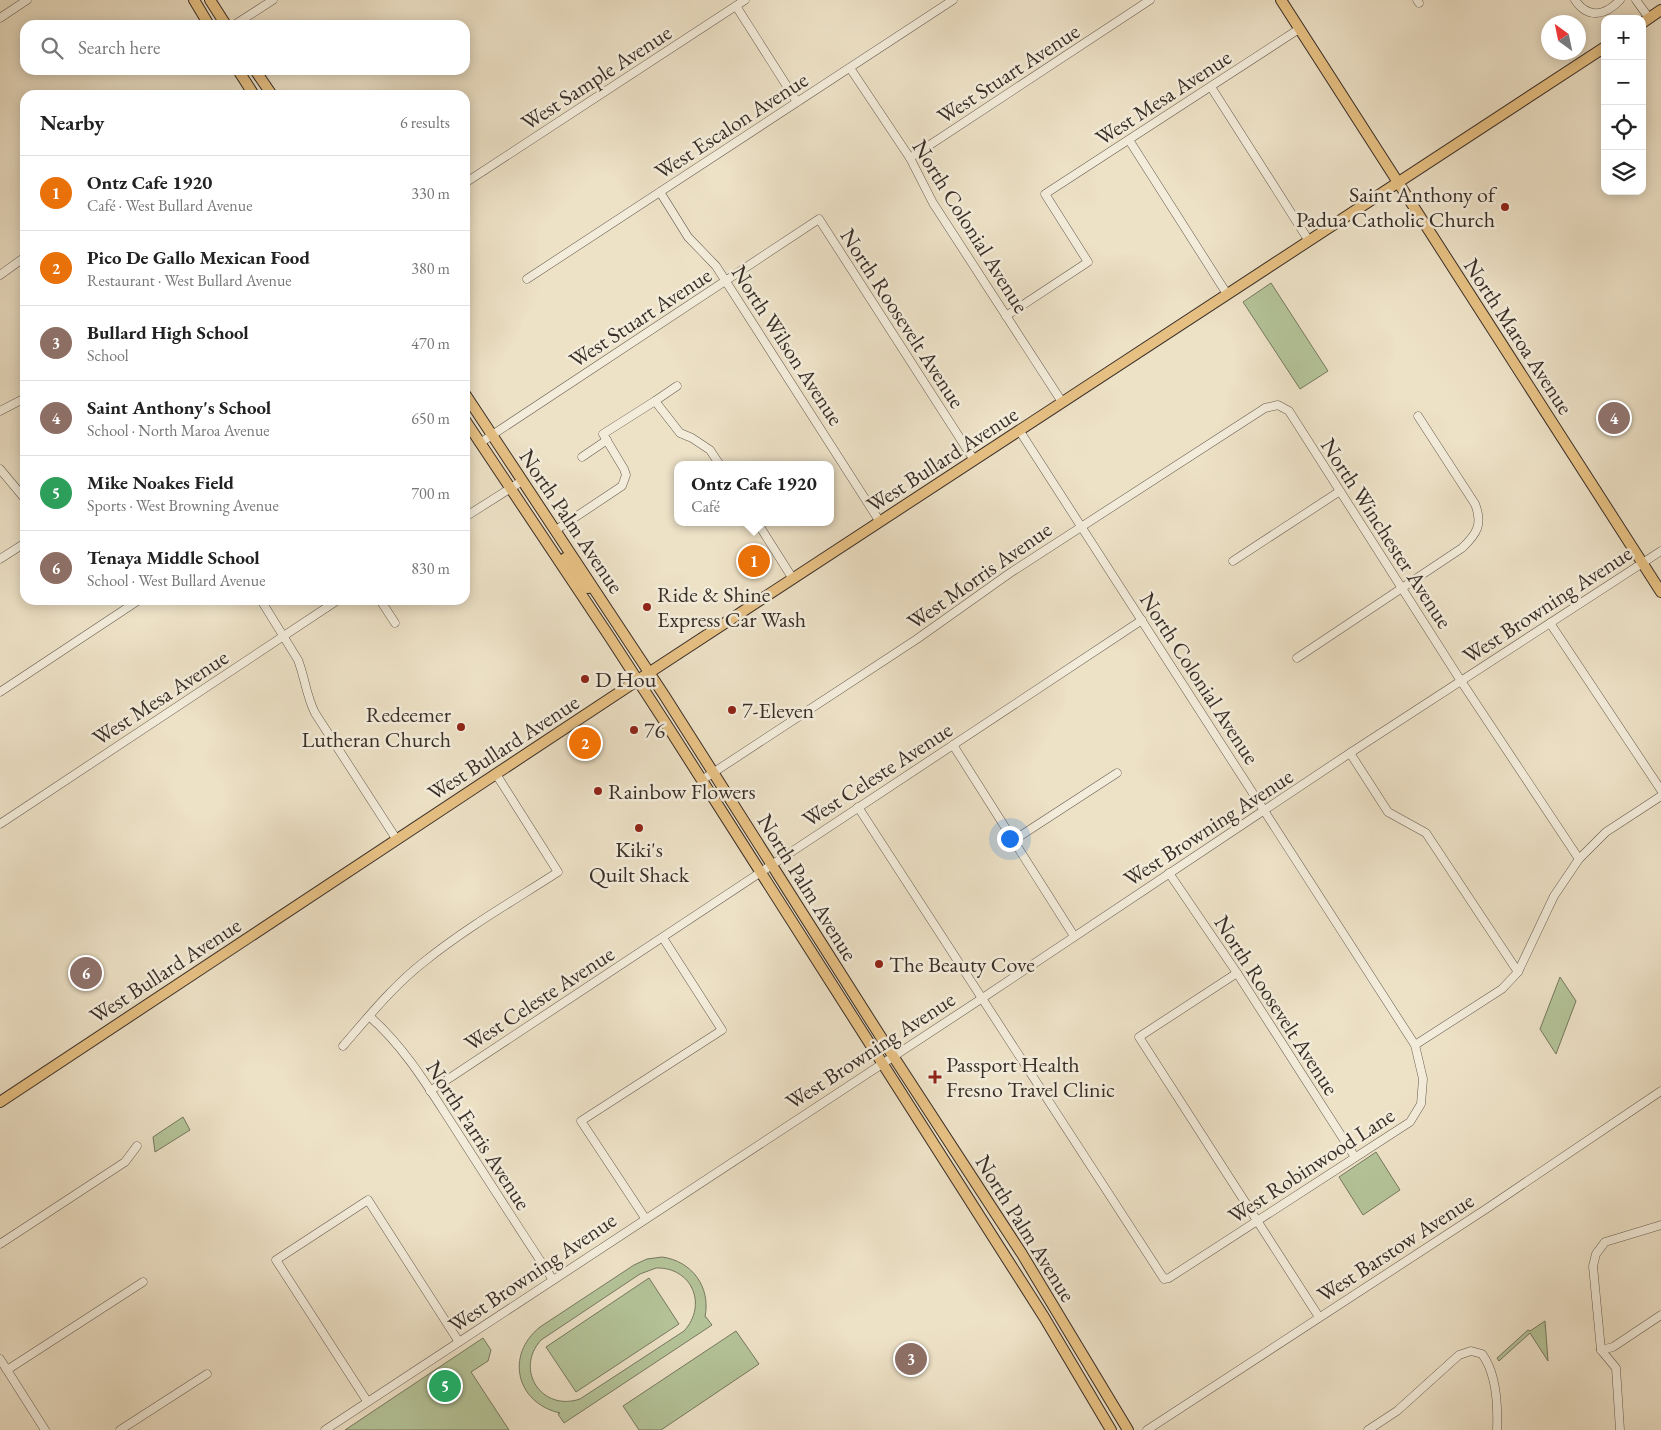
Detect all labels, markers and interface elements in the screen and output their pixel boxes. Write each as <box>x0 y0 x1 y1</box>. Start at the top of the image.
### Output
north arrow <box>1541 15 1586 60</box>
map controls <box>1601 15 1646 195</box>
button: + <box>1601 15 1646 60</box>
street label: West Stuart Avenue <box>931 16 1085 130</box>
street label: West Sample Avenue <box>516 18 677 137</box>
search box <box>20 20 470 75</box>
icon: search <box>38 34 66 62</box>
text: Search here <box>78 35 160 60</box>
street label: West Mesa Avenue <box>1090 42 1237 152</box>
button: − <box>1601 60 1646 105</box>
street label: West Escalon Avenue <box>649 65 814 186</box>
button: locate <box>1601 105 1646 150</box>
text: Nearby <box>40 109 104 136</box>
text: 6 results <box>400 112 450 133</box>
street label: North Colonial Avenue <box>905 134 1036 319</box>
button: layers <box>1601 150 1646 195</box>
text: Ontz Cafe 1920 <box>87 170 212 195</box>
place label: Saint Anthony of Padua Catholic Church <box>1296 180 1498 234</box>
text: 1 <box>52 183 60 204</box>
text: 330 m <box>411 183 450 204</box>
text: Café · West Bullard Avenue <box>87 195 252 216</box>
marker: Saint Anthony of Padua Catholic Church <box>1499 201 1511 213</box>
street label: North Roosevelt Avenue <box>834 223 972 414</box>
text: Pico De Gallo Mexican Food <box>87 245 310 270</box>
street label: North Maroa Avenue <box>1457 253 1580 420</box>
text: 2 <box>52 258 60 279</box>
text: 380 m <box>411 258 450 279</box>
street label: North Wilson Avenue <box>725 259 851 431</box>
street label: West Stuart Avenue <box>563 260 717 374</box>
text: Restaurant · West Bullard Avenue <box>87 270 292 291</box>
text: Bullard High School <box>87 320 249 345</box>
text: 3 <box>52 333 60 354</box>
text: 470 m <box>411 333 450 354</box>
text: School <box>87 345 129 366</box>
text: Saint Anthony's School <box>87 395 271 420</box>
street label: West Bullard Avenue <box>861 399 1024 519</box>
pin: 4 <box>1598 399 1630 437</box>
text: 4 <box>52 408 60 429</box>
text: 650 m <box>411 408 450 429</box>
text: School · North Maroa Avenue <box>87 420 270 441</box>
street label: North Winchester Avenue <box>1314 433 1459 634</box>
street label: North Palm Avenue <box>513 444 631 599</box>
popup <box>674 461 834 526</box>
text: Mike Noakes Field <box>87 470 234 495</box>
text: Ontz Cafe 1920 <box>691 471 817 496</box>
text: 5 <box>52 483 60 504</box>
text: 700 m <box>411 483 450 504</box>
text: Sports · West Browning Avenue <box>87 495 279 516</box>
text: Café <box>691 496 720 517</box>
street label: West Morris Avenue <box>901 515 1058 636</box>
street label: West Browning Avenue <box>1457 539 1638 670</box>
pin: 1 <box>738 542 770 580</box>
text: Tenaya Middle School <box>87 545 260 570</box>
text: 6 <box>52 558 60 579</box>
text: 830 m <box>411 558 450 579</box>
text: School · West Bullard Avenue <box>87 570 265 591</box>
place label: Ride & Shine Express Car Wash <box>657 580 806 634</box>
street label: North Colonial Avenue <box>1133 587 1266 770</box>
marker: Ride & Shine Express Car Wash <box>641 601 653 613</box>
street label: West Mesa Avenue <box>87 642 234 752</box>
place label: D Hou <box>595 665 657 694</box>
marker: D Hou <box>579 673 591 685</box>
street label: West Bullard Avenue <box>422 687 585 807</box>
place label: 7-Eleven <box>742 696 815 725</box>
place label: Redeemer Lutheran Church <box>301 700 452 754</box>
marker: 7-Eleven <box>726 704 738 716</box>
street label: West Celeste Avenue <box>797 715 958 834</box>
place label: 76 <box>644 716 666 745</box>
marker: Redeemer Lutheran Church <box>455 721 467 733</box>
pin: 2 <box>569 724 601 762</box>
marker: 76 <box>628 724 640 736</box>
street label: West Browning Avenue <box>1118 762 1299 893</box>
place label: Rainbow Flowers <box>608 777 756 806</box>
marker: Rainbow Flowers <box>592 785 604 797</box>
street label: North Palm Avenue <box>751 808 865 967</box>
marker: Kiki's Quilt Shack <box>633 822 645 834</box>
your location <box>997 826 1023 852</box>
place label: Kiki's Quilt Shack <box>589 835 690 889</box>
street label: West Bullard Avenue <box>84 910 247 1030</box>
street label: North Roosevelt Avenue <box>1208 910 1346 1101</box>
street label: West Celeste Avenue <box>459 939 620 1058</box>
place label: The Beauty Cove <box>889 950 1035 979</box>
pin: 6 <box>70 954 102 992</box>
marker: The Beauty Cove <box>873 958 885 970</box>
street label: West Browning Avenue <box>780 985 961 1116</box>
place label: Passport Health Fresno Travel Clinic <box>946 1050 1115 1104</box>
street label: North Farris Avenue <box>419 1055 538 1216</box>
marker: Passport Health Fresno Travel Clinic <box>928 1070 942 1084</box>
street label: West Robinwood Lane <box>1222 1100 1400 1230</box>
street label: North Palm Avenue <box>969 1149 1083 1308</box>
street label: West Barstow Avenue <box>1311 1186 1479 1309</box>
street label: West Browning Avenue <box>443 1205 622 1339</box>
pin: 3 <box>895 1340 927 1378</box>
pin: 5 <box>429 1367 461 1405</box>

